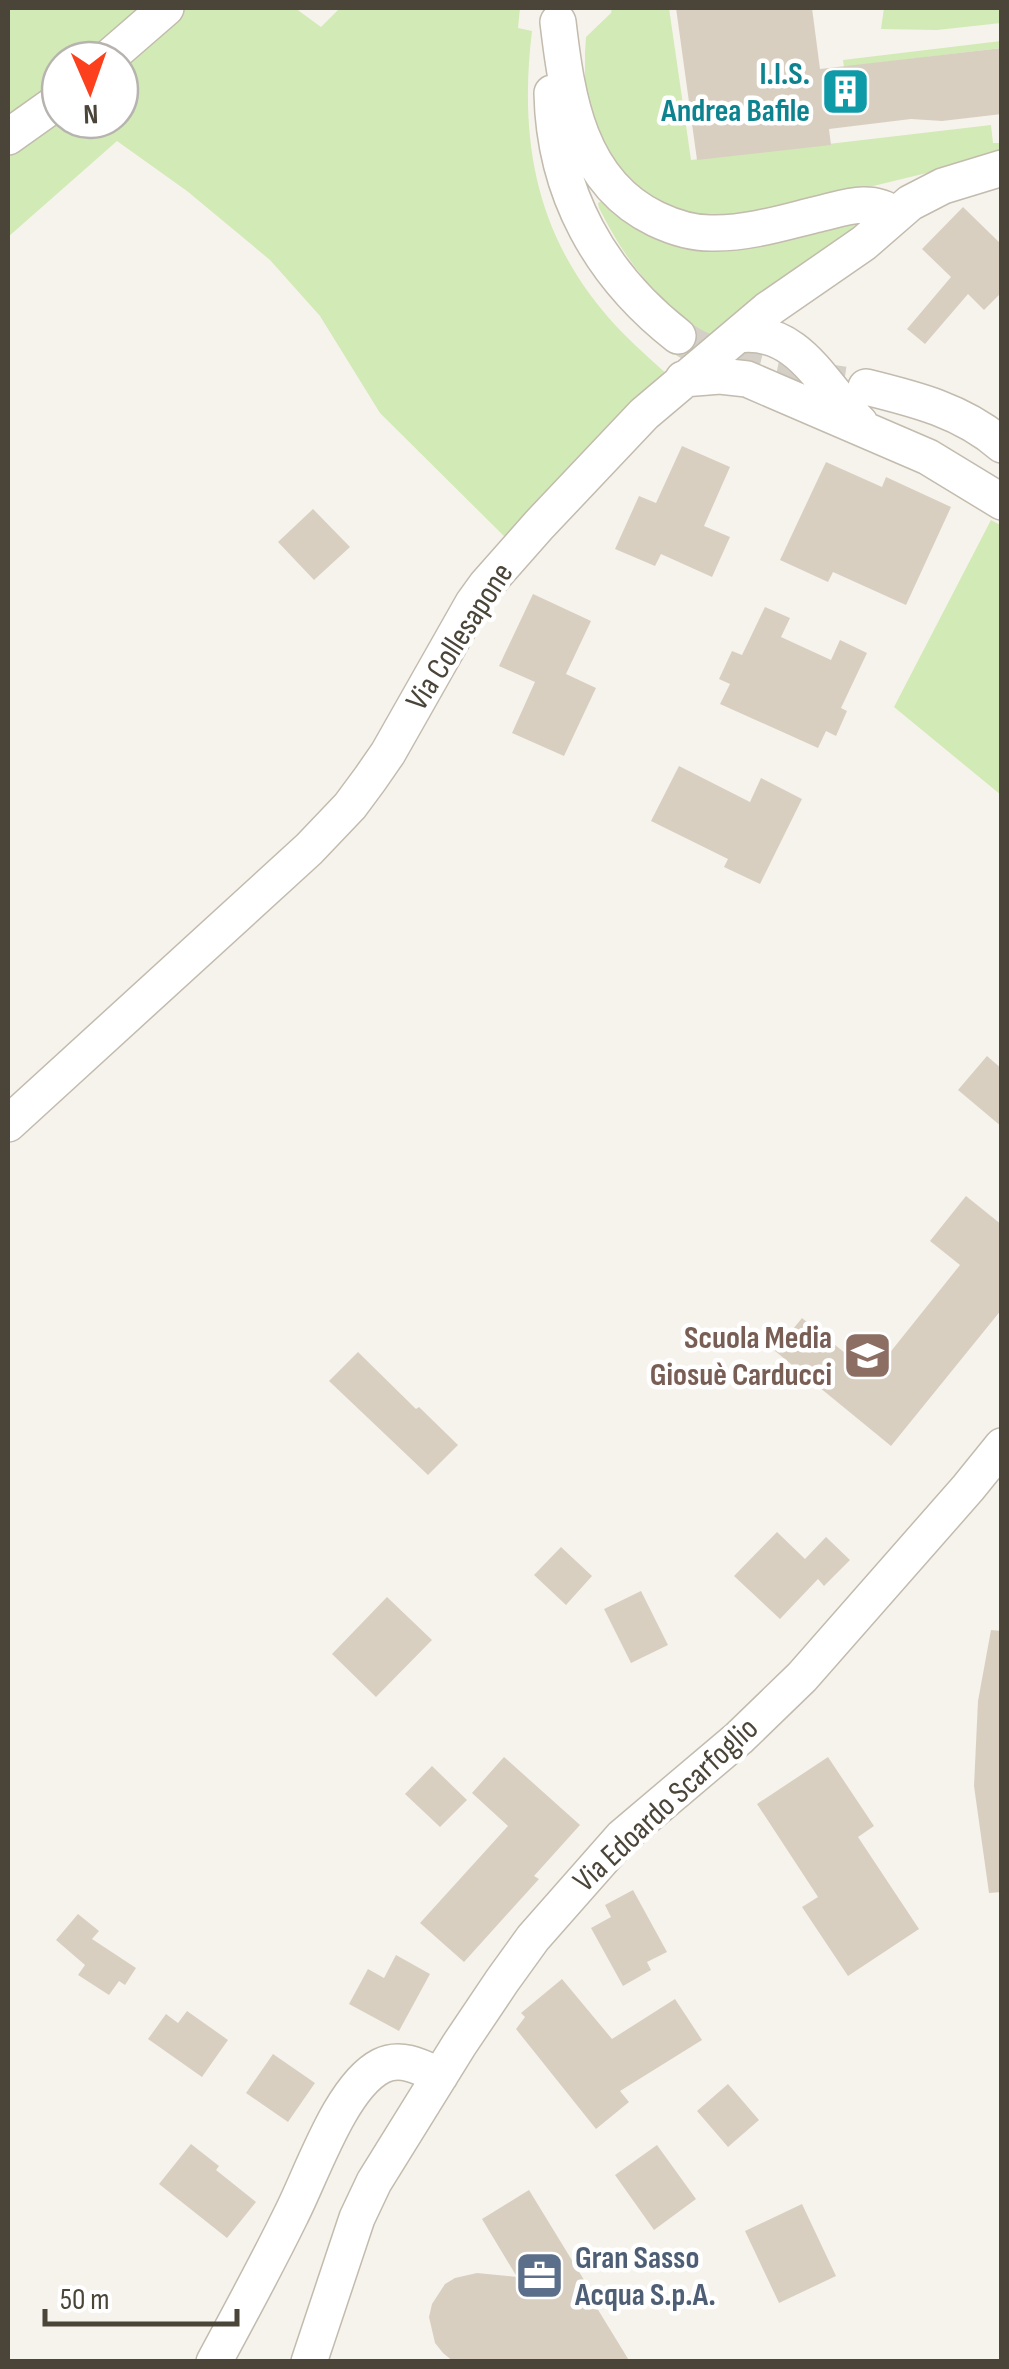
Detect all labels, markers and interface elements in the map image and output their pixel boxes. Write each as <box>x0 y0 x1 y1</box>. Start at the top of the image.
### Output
north arrow <box>40 40 140 140</box>
place label: I.I.S. Andrea Bafile <box>660 55 810 131</box>
building icon: I.I.S. Andrea Bafile <box>819 66 871 118</box>
text: N <box>83 97 99 130</box>
street label: Via Collesapone <box>398 556 522 718</box>
place label: Scuola Media Giosuè Carducci <box>650 1319 832 1395</box>
school or university icon: Scuola Media Giosuè Carducci <box>841 1330 893 1382</box>
street label: Via Edoardo Scarfoglio <box>566 1709 766 1901</box>
place label: Gran Sasso Acqua S.p.A. <box>574 2239 716 2315</box>
office icon: Gran Sasso Acqua S.p.A. <box>514 2250 566 2302</box>
scale bar <box>45 2264 238 2326</box>
text: 50 m <box>60 2282 109 2318</box>

